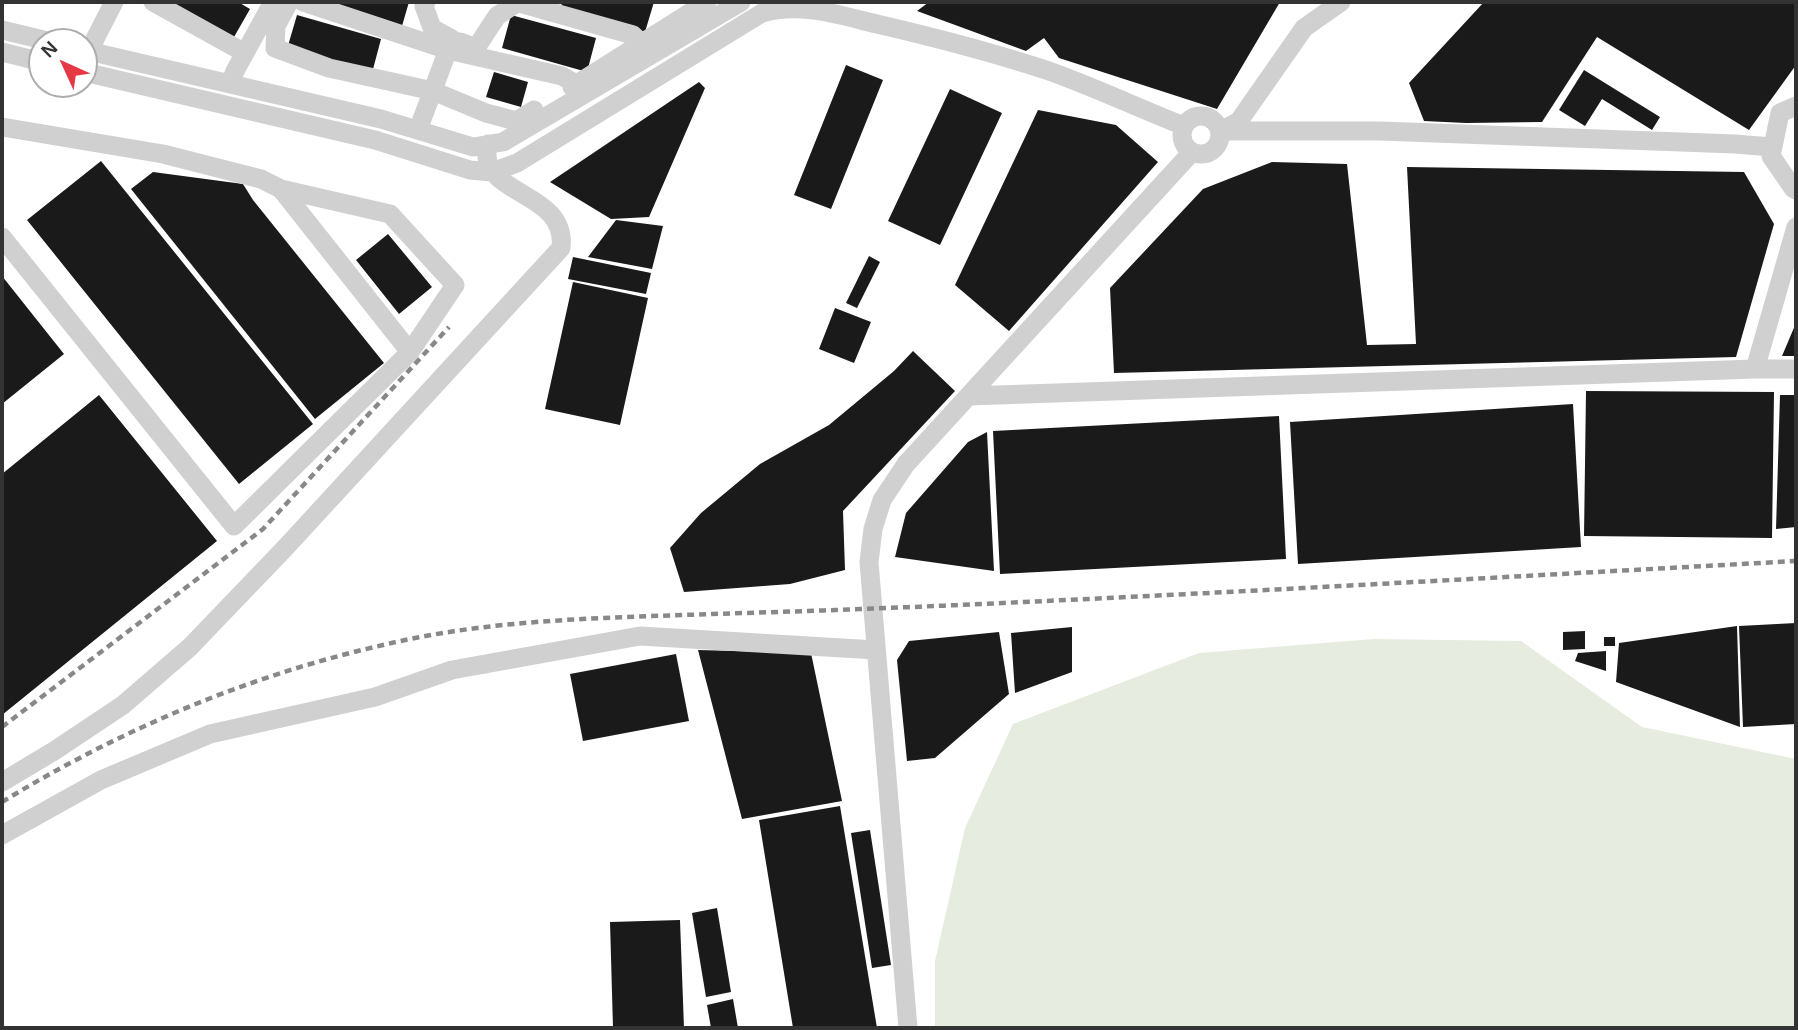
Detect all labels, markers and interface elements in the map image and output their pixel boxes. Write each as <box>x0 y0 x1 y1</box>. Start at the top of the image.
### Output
north arrow <box>28 28 98 98</box>
text: N <box>37 37 61 61</box>

